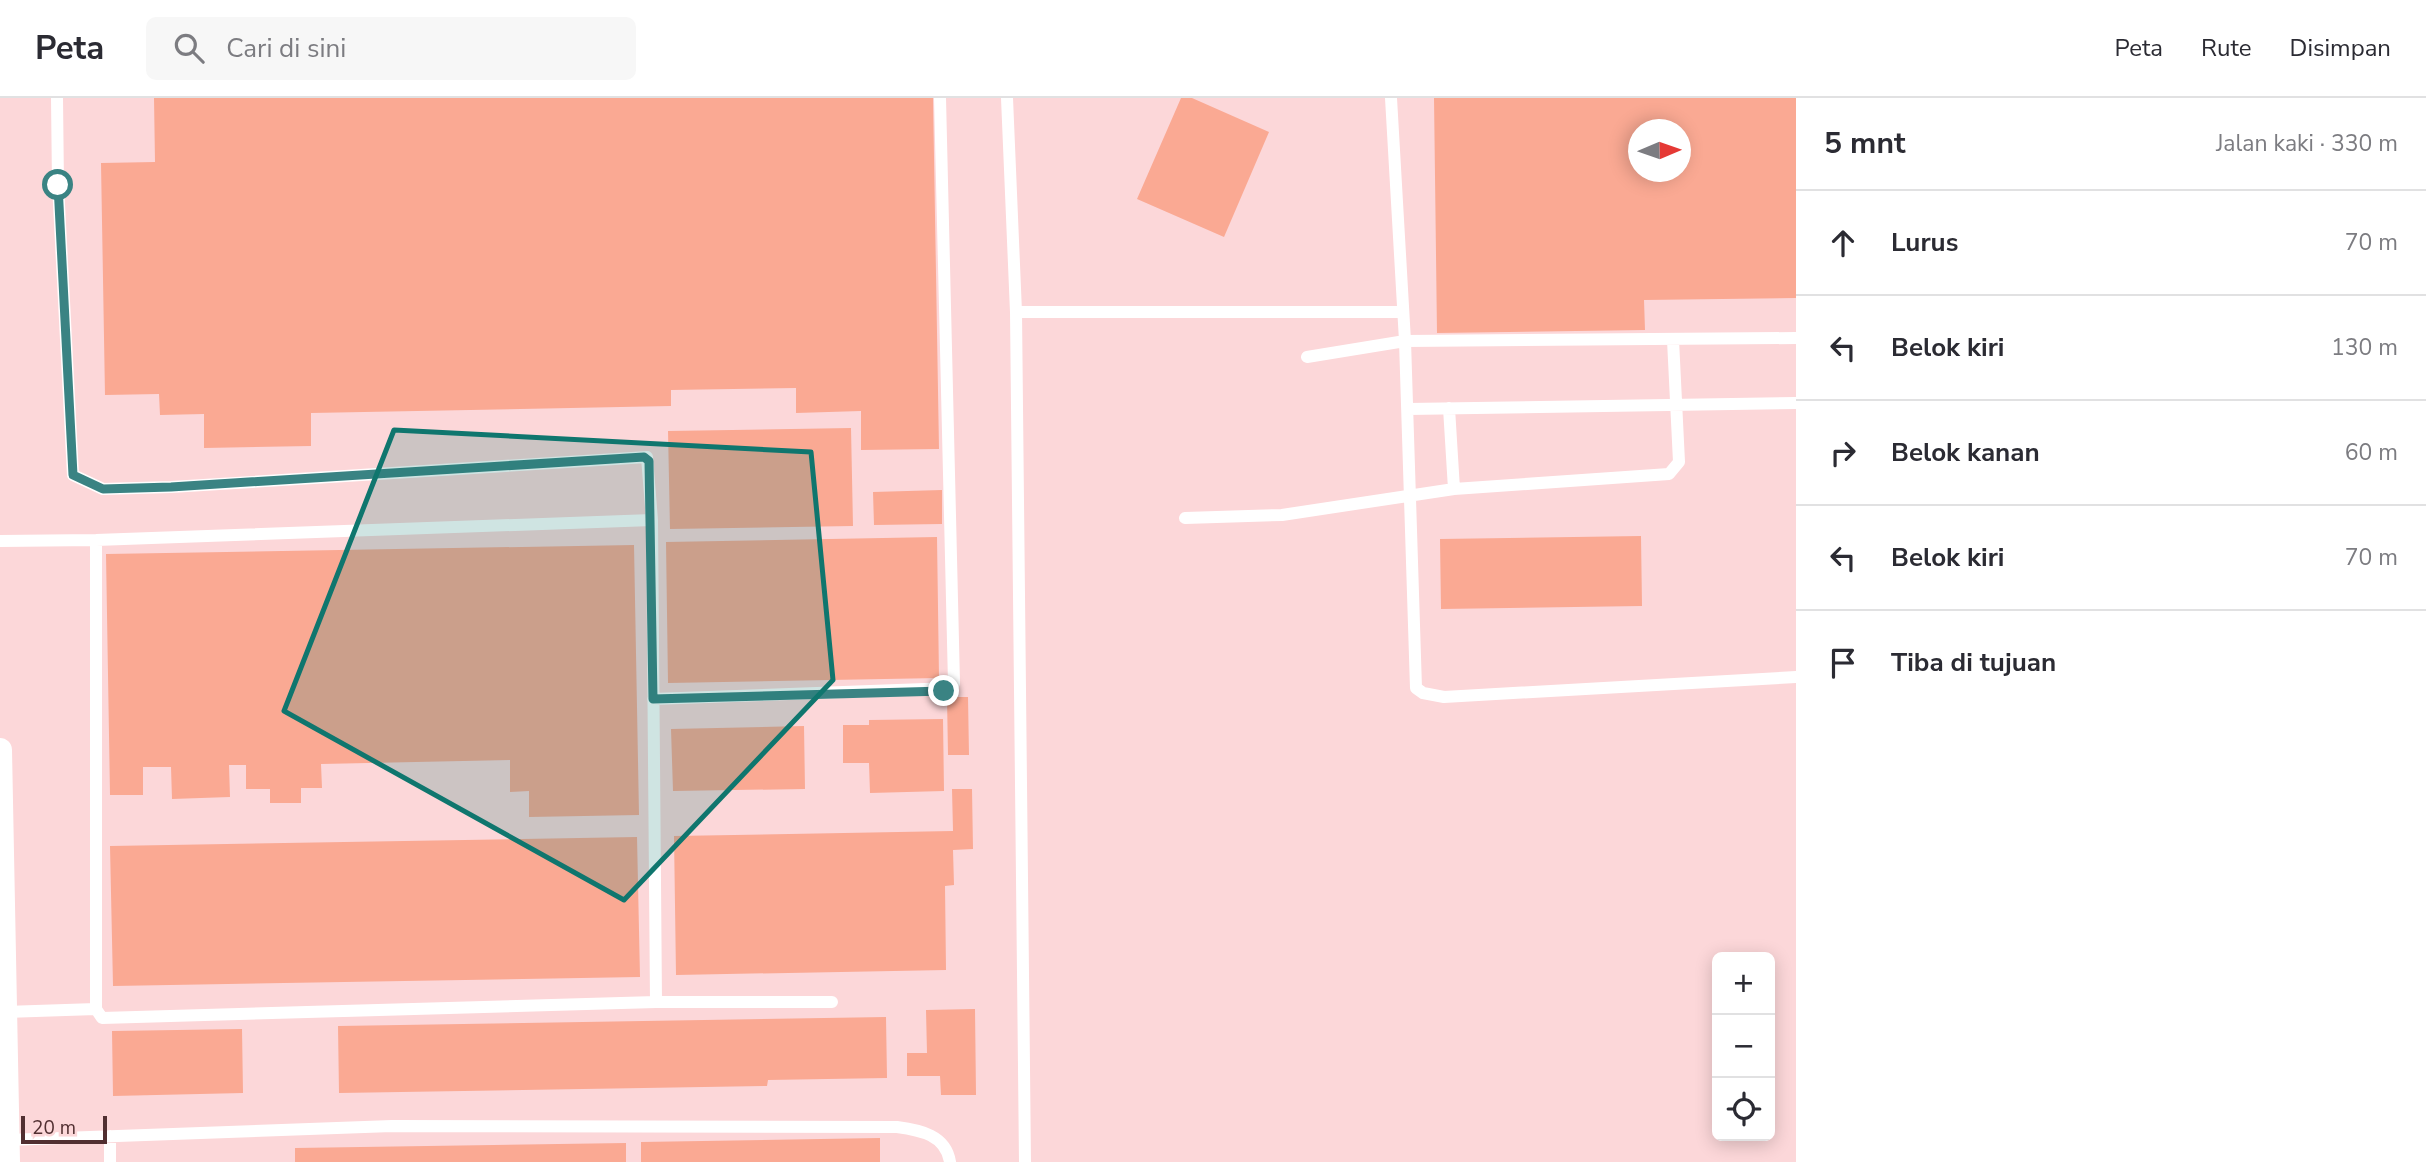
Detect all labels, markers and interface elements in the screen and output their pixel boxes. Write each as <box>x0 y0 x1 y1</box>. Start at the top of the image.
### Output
search box <box>146 17 636 80</box>
text: Peta <box>35 26 104 71</box>
icon: search <box>170 29 208 67</box>
text: Cari di sini <box>226 31 346 66</box>
text: Peta <box>2114 32 2163 64</box>
text: Rute <box>2201 32 2252 64</box>
text: Disimpan <box>2290 32 2391 64</box>
north arrow <box>1628 119 1691 182</box>
text: 5 mnt <box>1824 123 1905 164</box>
text: Jalan kaki · 330 m <box>2216 128 2398 159</box>
route start <box>42 169 73 200</box>
icon: ahead <box>1824 224 1862 262</box>
text: Lurus <box>1891 225 1958 260</box>
text: 70 m <box>2345 227 2398 258</box>
icon: left <box>1824 329 1862 367</box>
text: Belok kiri <box>1891 330 2004 365</box>
text: 130 m <box>2331 332 2398 363</box>
icon: right <box>1824 434 1862 472</box>
text: Belok kanan <box>1891 435 2040 470</box>
text: 60 m <box>2345 437 2398 468</box>
icon: left <box>1824 539 1862 577</box>
text: Belok kiri <box>1891 540 2004 575</box>
text: 70 m <box>2345 542 2398 573</box>
icon: arrive <box>1824 644 1862 682</box>
text: Tiba di tujuan <box>1891 645 2056 680</box>
route end <box>928 675 959 706</box>
map controls <box>1712 952 1775 1141</box>
button: + <box>1712 952 1775 1015</box>
button: − <box>1712 1015 1775 1078</box>
button: locate <box>1712 1078 1775 1141</box>
scale bar <box>21 1113 107 1145</box>
text: 20 m <box>32 1115 76 1141</box>

